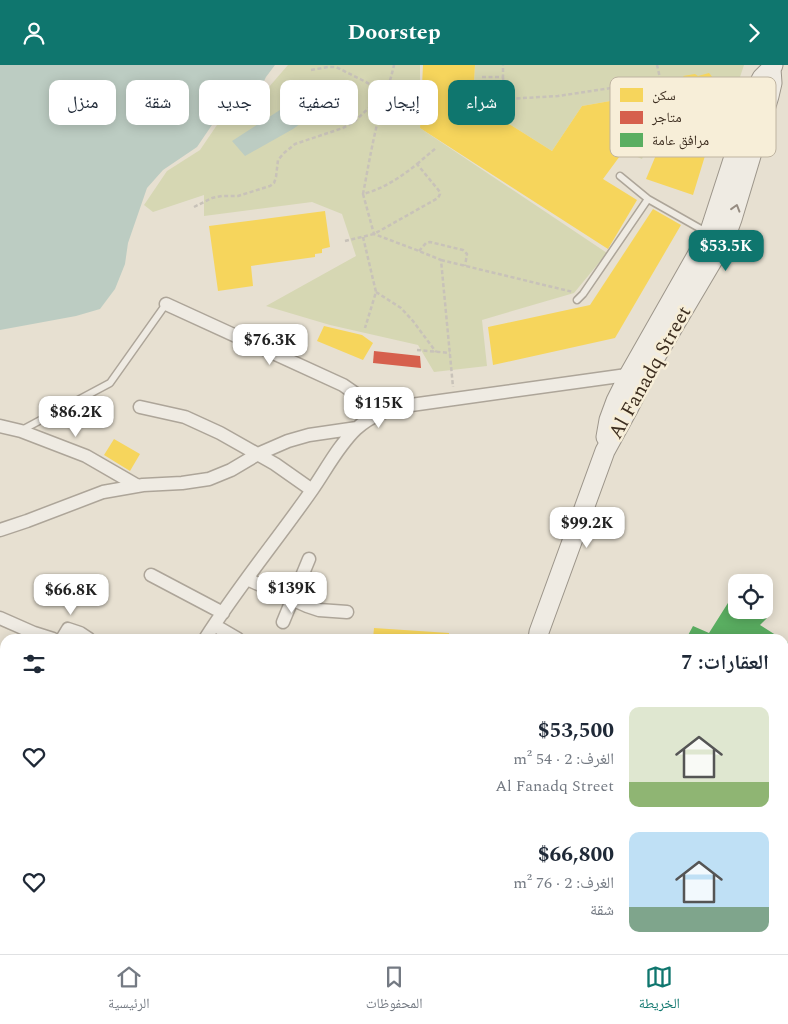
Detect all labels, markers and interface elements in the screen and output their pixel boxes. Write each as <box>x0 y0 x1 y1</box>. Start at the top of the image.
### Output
text: Doorstep <box>347 16 441 49</box>
icon: person <box>20 19 48 47</box>
icon: forward <box>740 19 768 47</box>
legend <box>610 77 776 157</box>
chip: منزل <box>49 80 116 125</box>
chip: شقة <box>126 80 189 125</box>
chip: جديد <box>199 80 270 125</box>
chip: تصفية <box>280 80 358 125</box>
chip: إيجار <box>368 80 438 125</box>
chip: شراء <box>448 80 515 125</box>
text: سكن <box>652 85 676 106</box>
text: متاجر <box>651 107 682 128</box>
text: مرافق عامة <box>652 130 709 151</box>
one-way arrow <box>730 204 740 213</box>
pin: $53.5K <box>685 229 767 272</box>
text: $53.5K <box>700 234 752 258</box>
street label: Al Fanadq Street <box>601 300 699 445</box>
pin: $76.3K <box>229 323 311 366</box>
text: $76.3K <box>244 328 296 352</box>
pin: $115K <box>344 387 414 429</box>
text: $115K <box>355 391 403 415</box>
pin: $86.2K <box>35 395 117 438</box>
text: $86.2K <box>50 400 102 424</box>
pin: $99.2K <box>546 507 628 549</box>
text: $99.2K <box>561 511 613 535</box>
pin: $139K <box>257 571 327 614</box>
pin: $66.8K <box>30 573 112 616</box>
map controls <box>728 574 773 619</box>
button: locate <box>728 574 773 619</box>
text: $139K <box>268 576 316 600</box>
text: $66.8K <box>45 578 97 602</box>
text: العقارات: 7 <box>681 647 769 679</box>
icon: filters <box>20 650 48 678</box>
text: $53,500 <box>538 715 614 747</box>
icon: home <box>669 727 729 787</box>
icon: heart <box>20 743 48 771</box>
text: الغرف: 2 · 54 m² <box>513 747 614 771</box>
text: Al Fanadq Street <box>495 774 614 798</box>
text: $66,800 <box>538 839 614 871</box>
icon: home <box>669 852 729 912</box>
icon: heart <box>20 868 48 896</box>
text: الغرف: 2 · 76 m² <box>513 871 614 895</box>
text: شقة <box>590 898 614 922</box>
tab: الرئيسية <box>108 963 150 1017</box>
tab: المحفوظات <box>366 963 423 1017</box>
tab: الخريطة <box>639 963 680 1017</box>

